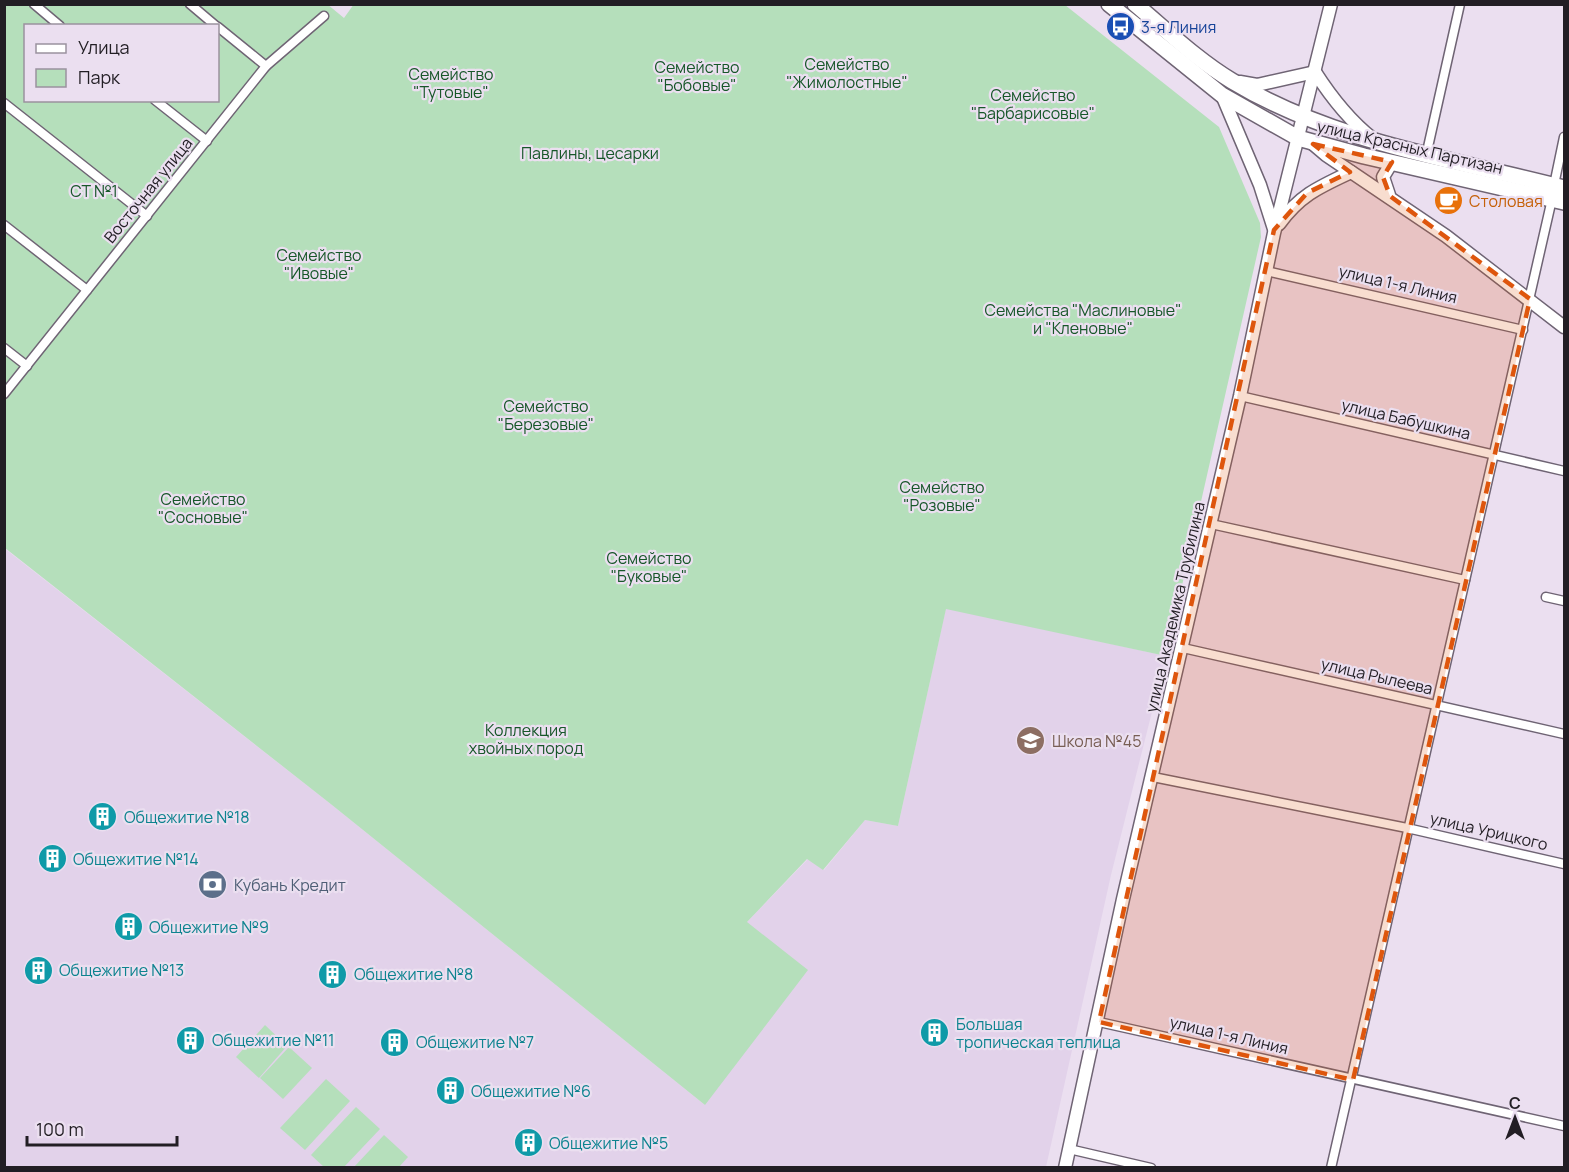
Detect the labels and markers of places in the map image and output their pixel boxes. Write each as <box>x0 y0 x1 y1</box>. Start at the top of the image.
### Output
bus stop icon: 3-я Линия <box>1104 11 1136 43</box>
place label: 3-я Линия <box>1141 16 1216 38</box>
cafe icon: Столовая <box>1432 185 1464 217</box>
place label: Столовая <box>1469 190 1543 212</box>
school or university icon: Школа №45 <box>1015 725 1047 757</box>
place label: Школа №45 <box>1052 730 1141 752</box>
building icon: Общежитие №18 <box>87 801 119 833</box>
place label: Общежитие №18 <box>124 806 250 828</box>
building icon: Общежитие №14 <box>36 843 68 875</box>
place label: Общежитие №14 <box>73 848 199 870</box>
bank icon: Кубань Кредит <box>197 869 229 901</box>
place label: Кубань Кредит <box>234 874 346 896</box>
building icon: Общежитие №9 <box>112 911 144 943</box>
place label: Общежитие №9 <box>149 916 269 938</box>
building icon: Общежитие №13 <box>22 954 54 986</box>
building icon: Общежитие №8 <box>317 958 349 990</box>
place label: Общежитие №13 <box>59 959 184 981</box>
place label: Общежитие №8 <box>354 963 473 985</box>
place label: Большая тропическая теплица <box>956 1013 1121 1053</box>
building icon: Большая тропическая теплица <box>919 1017 951 1049</box>
building icon: Общежитие №11 <box>175 1024 207 1056</box>
building icon: Общежитие №7 <box>379 1026 411 1058</box>
place label: Общежитие №11 <box>212 1029 334 1051</box>
place label: Общежитие №7 <box>416 1031 534 1053</box>
building icon: Общежитие №6 <box>434 1075 466 1107</box>
place label: Общежитие №6 <box>471 1080 591 1102</box>
building icon: Общежитие №5 <box>512 1127 544 1159</box>
place label: Общежитие №5 <box>549 1132 668 1154</box>

